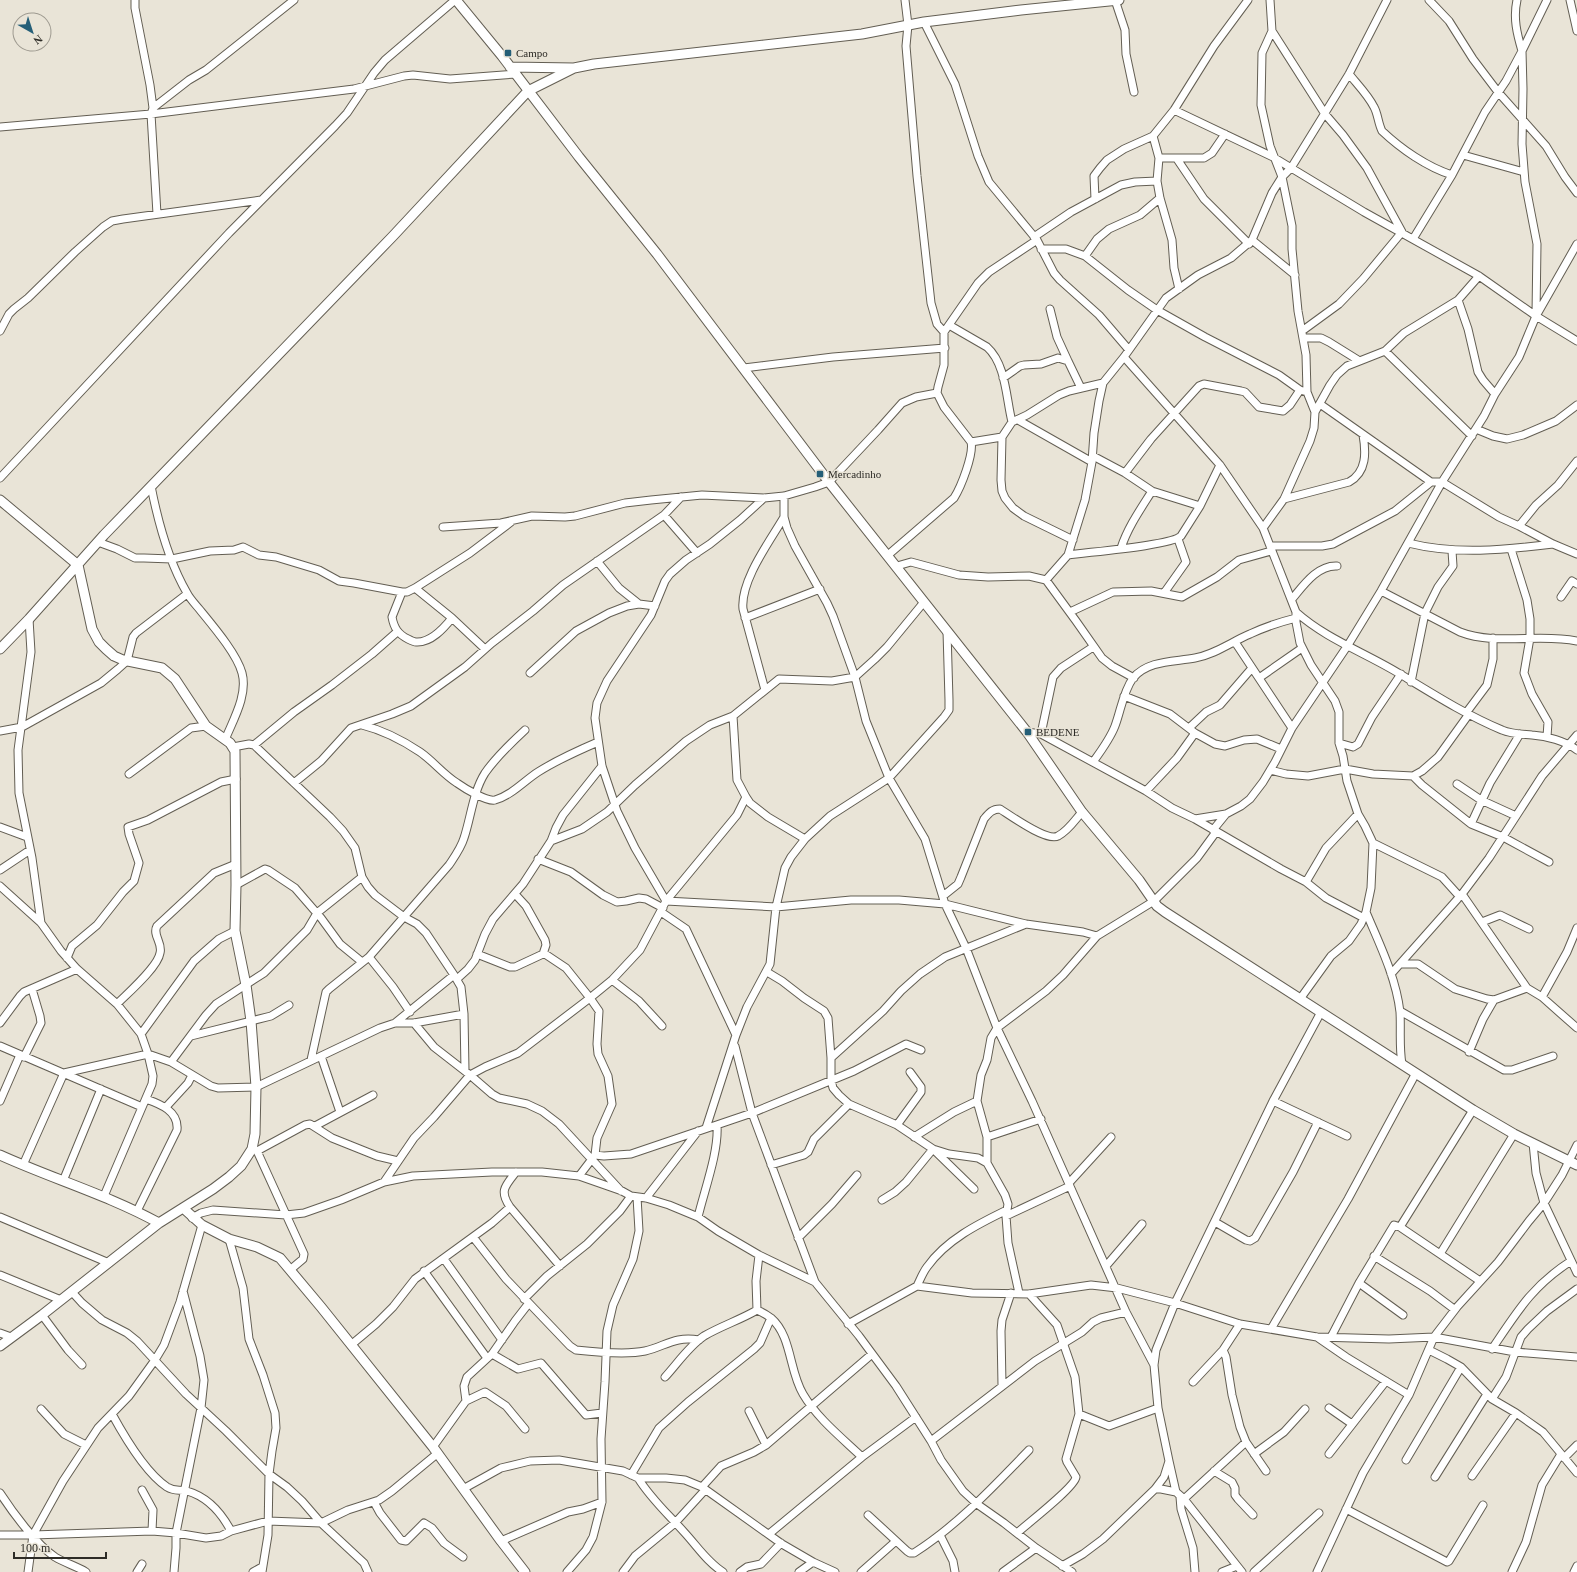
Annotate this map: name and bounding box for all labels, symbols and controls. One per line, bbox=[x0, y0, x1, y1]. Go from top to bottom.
north arrow bbox=[12, 12, 52, 52]
text: N bbox=[31, 33, 45, 47]
place label: Campo bbox=[516, 47, 548, 59]
marker: Campo bbox=[503, 48, 513, 58]
place label: Mercadinho bbox=[828, 468, 882, 480]
marker: Mercadinho bbox=[815, 469, 825, 479]
place label: BEDENE bbox=[1036, 726, 1080, 738]
marker: BEDENE bbox=[1023, 727, 1033, 737]
scale bar bbox=[14, 1534, 106, 1560]
text: 100 m bbox=[20, 1541, 51, 1555]

